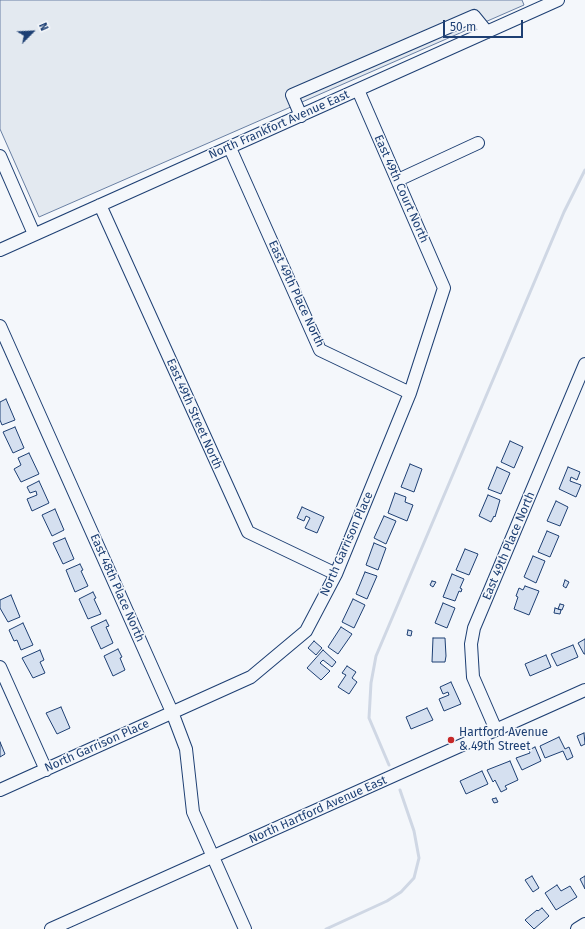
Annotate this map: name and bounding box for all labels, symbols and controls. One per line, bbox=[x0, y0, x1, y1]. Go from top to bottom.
north arrow bbox=[12, 12, 52, 52]
scale bar bbox=[445, 12, 525, 38]
text: 50 m bbox=[450, 20, 476, 34]
text: N bbox=[36, 21, 51, 33]
street label: North Frankfort Avenue East bbox=[206, 87, 352, 163]
street label: East 49th Court North bbox=[371, 133, 431, 245]
street label: East 49th Place North bbox=[265, 238, 327, 350]
street label: East 49th Street North bbox=[163, 356, 225, 472]
street label: North Garrison Place bbox=[317, 490, 377, 598]
street label: East 49th Place North bbox=[480, 490, 538, 602]
street label: East 48th Place North bbox=[87, 532, 147, 644]
street label: North Garrison Place bbox=[43, 716, 151, 776]
place label: Hartford Avenue & 49th Street bbox=[459, 726, 548, 754]
marker: Hartford Avenue & 49th Street bbox=[446, 735, 456, 745]
street label: North Hartford Avenue East bbox=[247, 773, 389, 847]

